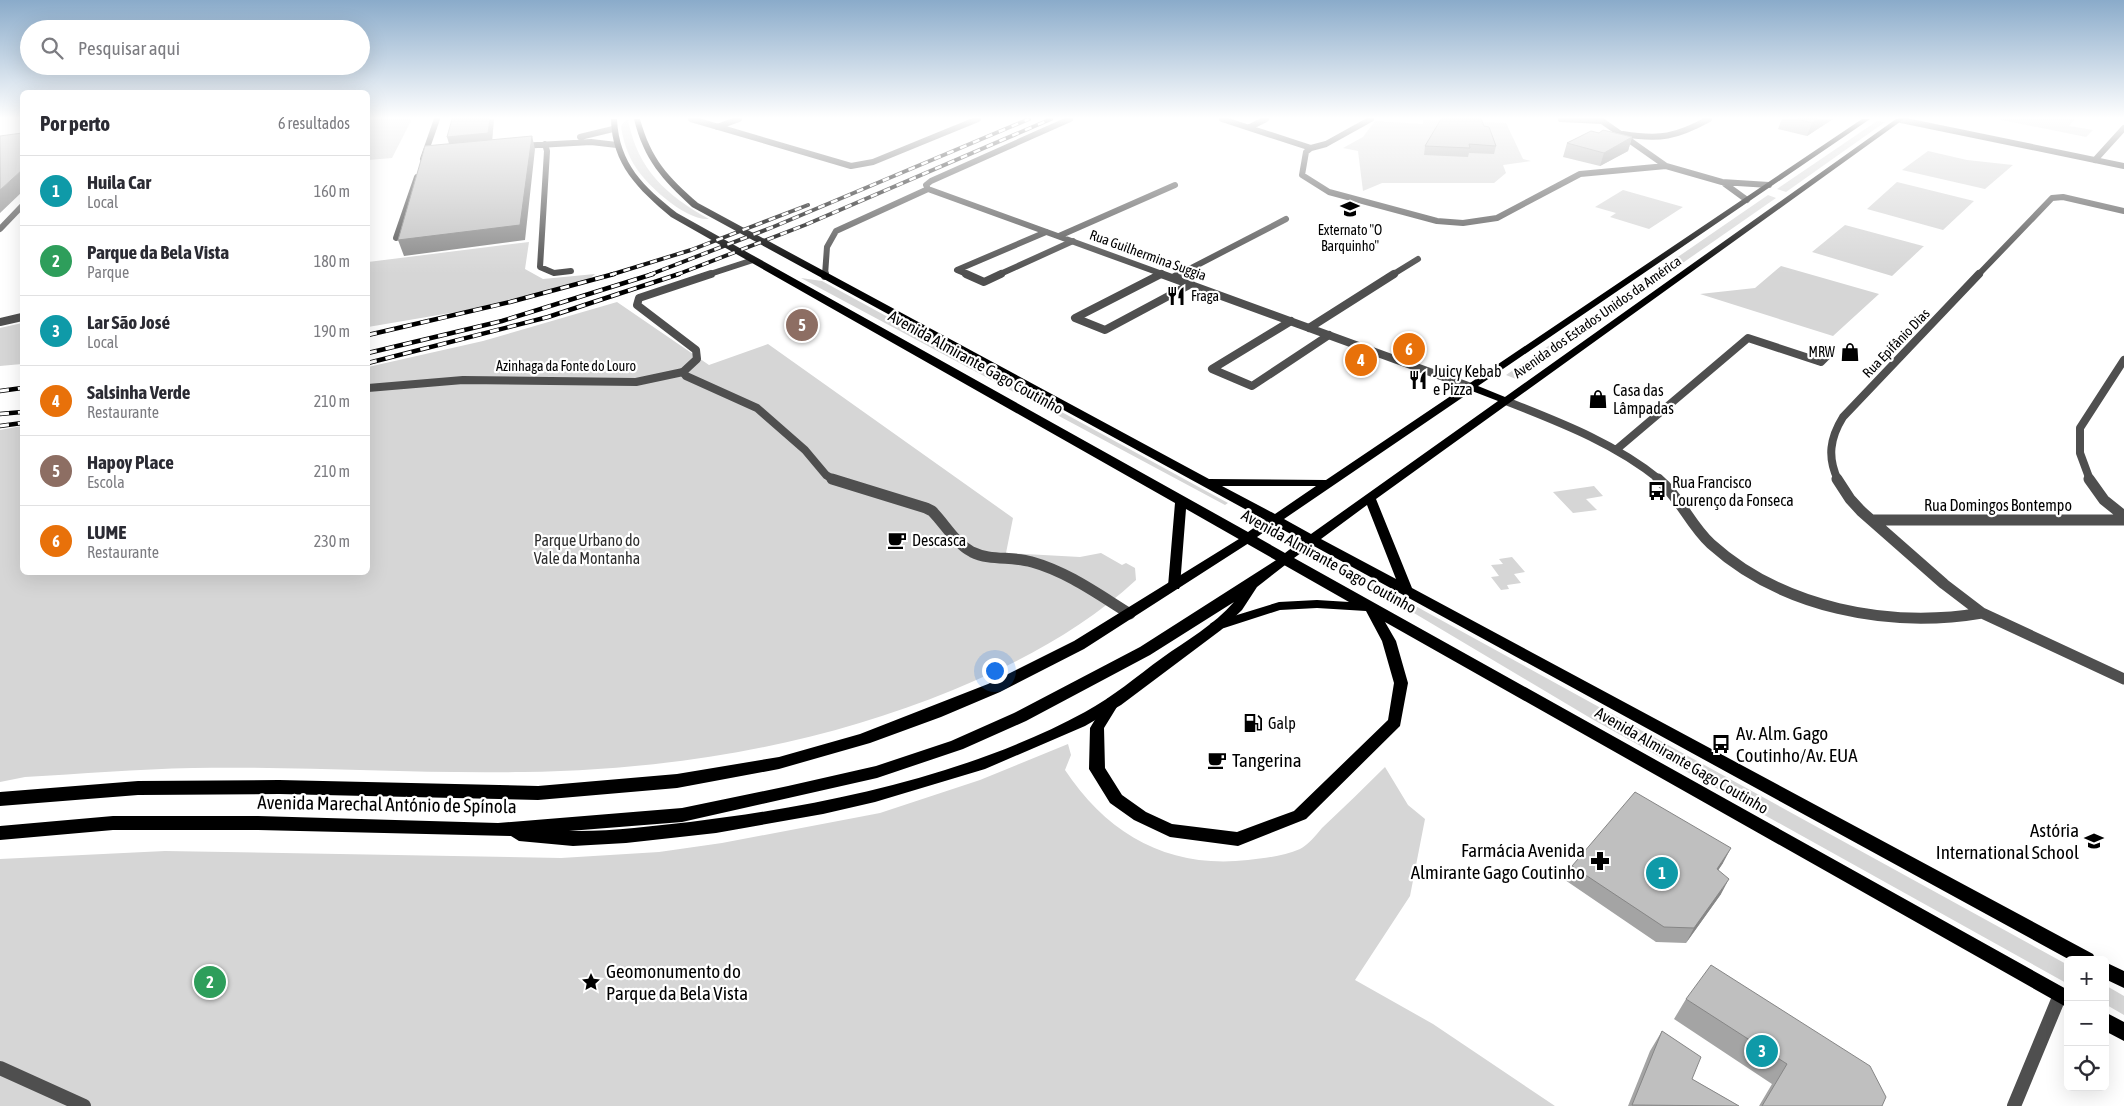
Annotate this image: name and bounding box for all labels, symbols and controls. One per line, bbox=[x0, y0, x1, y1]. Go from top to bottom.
search box bbox=[20, 20, 370, 75]
icon: search bbox=[38, 34, 66, 62]
text: Pesquisar aqui bbox=[78, 37, 180, 59]
text: Por perto bbox=[40, 111, 110, 135]
text: 6 resultados bbox=[278, 114, 350, 132]
text: Huila Car bbox=[87, 171, 151, 193]
text: 1 bbox=[52, 182, 60, 200]
text: 160 m bbox=[314, 182, 350, 200]
text: Local bbox=[87, 193, 118, 211]
school or university icon: Externato "O Barquinho" bbox=[1339, 198, 1361, 220]
place label: Externato "O Barquinho" bbox=[1318, 222, 1382, 254]
street label: Rua Guilhermina Suggia bbox=[1087, 226, 1209, 284]
text: Parque da Bela Vista bbox=[87, 241, 229, 263]
text: 2 bbox=[52, 252, 60, 270]
text: 180 m bbox=[314, 252, 350, 270]
street label: Avenida dos Estados Unidos da América bbox=[1510, 253, 1684, 381]
text: Parque bbox=[87, 263, 129, 281]
restaurant icon: Fraga bbox=[1165, 285, 1187, 307]
place label: Fraga bbox=[1191, 288, 1219, 304]
street label: Rua Epifânio Dias bbox=[1859, 305, 1933, 381]
pin: 5 bbox=[786, 306, 818, 344]
street label: Avenida Almirante Gago Coutinho bbox=[885, 306, 1066, 418]
text: Lar São José bbox=[87, 311, 170, 333]
text: 3 bbox=[52, 322, 60, 340]
text: 190 m bbox=[314, 322, 350, 340]
pin: 6 bbox=[1393, 330, 1425, 368]
text: Local bbox=[87, 333, 118, 351]
pin: 4 bbox=[1345, 341, 1377, 379]
shop icon: MRW bbox=[1839, 341, 1861, 363]
place label: MRW bbox=[1809, 344, 1836, 360]
street label: Azinhaga da Fonte do Louro bbox=[496, 358, 636, 374]
place label: Juicy Kebab e Pizza bbox=[1433, 362, 1502, 398]
restaurant icon: Juicy Kebab e Pizza bbox=[1407, 369, 1429, 391]
text: Salsinha Verde bbox=[87, 381, 190, 403]
place label: Casa das Lâmpadas bbox=[1613, 381, 1674, 418]
shop icon: Casa das Lâmpadas bbox=[1587, 388, 1609, 410]
text: 4 bbox=[52, 392, 60, 410]
text: 210 m bbox=[314, 392, 350, 410]
text: Restaurante bbox=[87, 403, 159, 421]
text: Hapoy Place bbox=[87, 451, 174, 473]
text: 5 bbox=[52, 462, 60, 480]
text: 210 m bbox=[314, 462, 350, 480]
text: Escola bbox=[87, 473, 125, 491]
place label: Rua Francisco Lourenço da Fonseca bbox=[1672, 473, 1794, 510]
bus stop icon: Rua Francisco Lourenço da Fonseca bbox=[1646, 480, 1668, 502]
street label: Rua Domingos Bontempo bbox=[1924, 496, 2072, 515]
street label: Avenida Almirante Gago Coutinho bbox=[1238, 505, 1419, 617]
text: LUME bbox=[87, 521, 126, 543]
cafe icon: Descasca bbox=[886, 529, 908, 551]
park label: Parque Urbano do Vale da Montanha bbox=[534, 531, 640, 567]
place label: Descasca bbox=[912, 531, 966, 549]
text: 6 bbox=[52, 532, 60, 550]
text: 230 m bbox=[314, 532, 350, 550]
text: Restaurante bbox=[87, 543, 159, 561]
your location bbox=[982, 658, 1008, 684]
street label: Avenida Almirante Gago Coutinho bbox=[1592, 703, 1772, 818]
fuel station icon: Galp bbox=[1242, 712, 1264, 734]
place label: Galp bbox=[1268, 714, 1296, 733]
place label: Av. Alm. Gago Coutinho/Av. EUA bbox=[1736, 722, 1858, 766]
bus stop icon: Av. Alm. Gago Coutinho/Av. EUA bbox=[1710, 733, 1732, 755]
cafe icon: Tangerina bbox=[1206, 749, 1228, 771]
place label: Tangerina bbox=[1232, 749, 1302, 771]
street label: Avenida Marechal António de Spínola bbox=[257, 791, 517, 817]
place label: Astória International School bbox=[1936, 819, 2079, 863]
school or university icon: Astória International School bbox=[2083, 830, 2105, 852]
place label: Farmácia Avenida Almirante Gago Coutinho bbox=[1411, 839, 1585, 883]
pharmacy icon: Farmácia Avenida Almirante Gago Coutinho bbox=[1589, 850, 1611, 872]
pin: 1 bbox=[1646, 854, 1678, 892]
map controls bbox=[2064, 956, 2109, 1091]
button: + bbox=[2064, 956, 2109, 1001]
place label: Geomonumento do Parque da Bela Vista bbox=[606, 960, 748, 1004]
pin: 2 bbox=[194, 963, 226, 1001]
place icon: Geomonumento do Parque da Bela Vista bbox=[580, 971, 602, 993]
button: − bbox=[2064, 1001, 2109, 1046]
pin: 3 bbox=[1746, 1032, 1778, 1070]
button: locate bbox=[2064, 1046, 2109, 1091]

